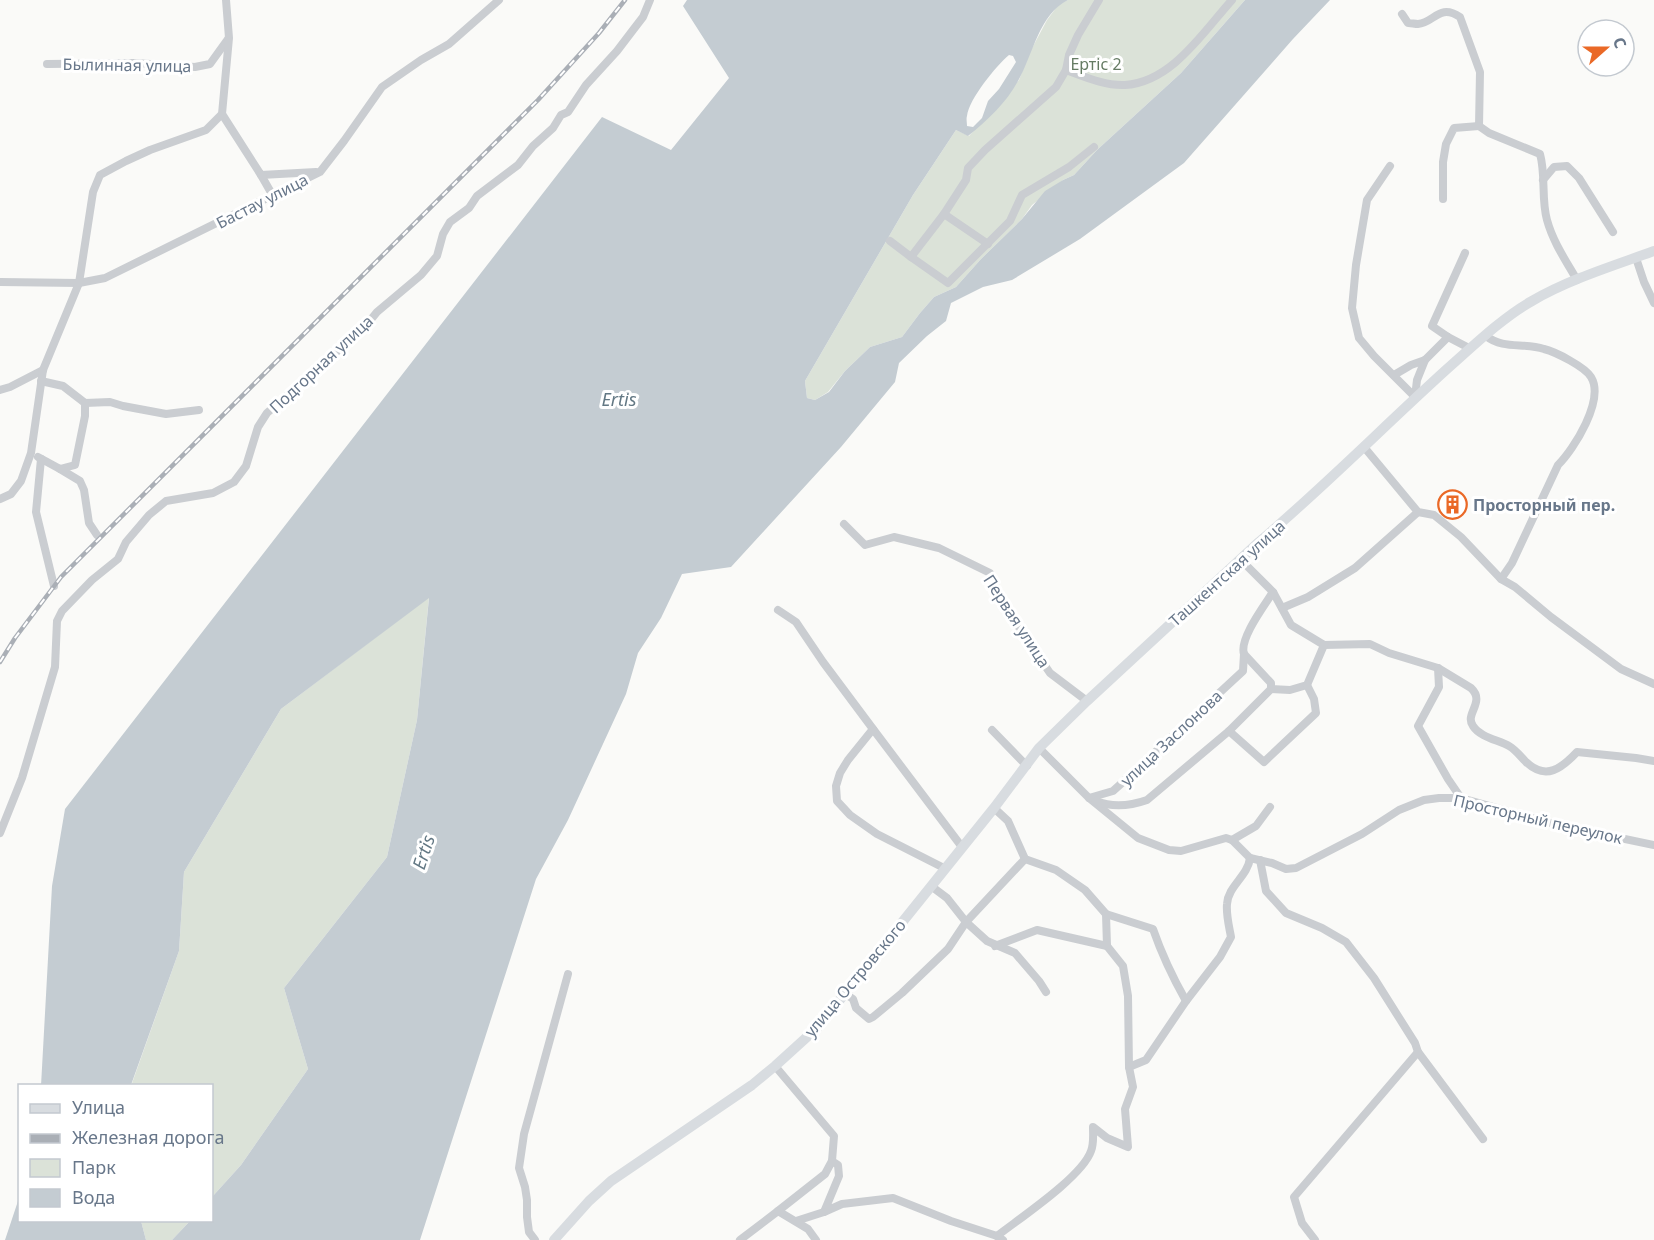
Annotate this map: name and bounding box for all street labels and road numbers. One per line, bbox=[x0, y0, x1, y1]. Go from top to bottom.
street label: Былинная улица bbox=[63, 53, 191, 77]
street label: Бастау улица bbox=[212, 168, 312, 234]
street label: Подгорная улица bbox=[264, 310, 378, 418]
street label: Ташкентская улица bbox=[1164, 515, 1290, 631]
street label: Первая улица bbox=[979, 570, 1055, 672]
street label: улица Заслонова bbox=[1115, 685, 1227, 791]
street label: Просторный переулок bbox=[1451, 789, 1625, 849]
street label: улица Островского bbox=[799, 915, 911, 1041]

